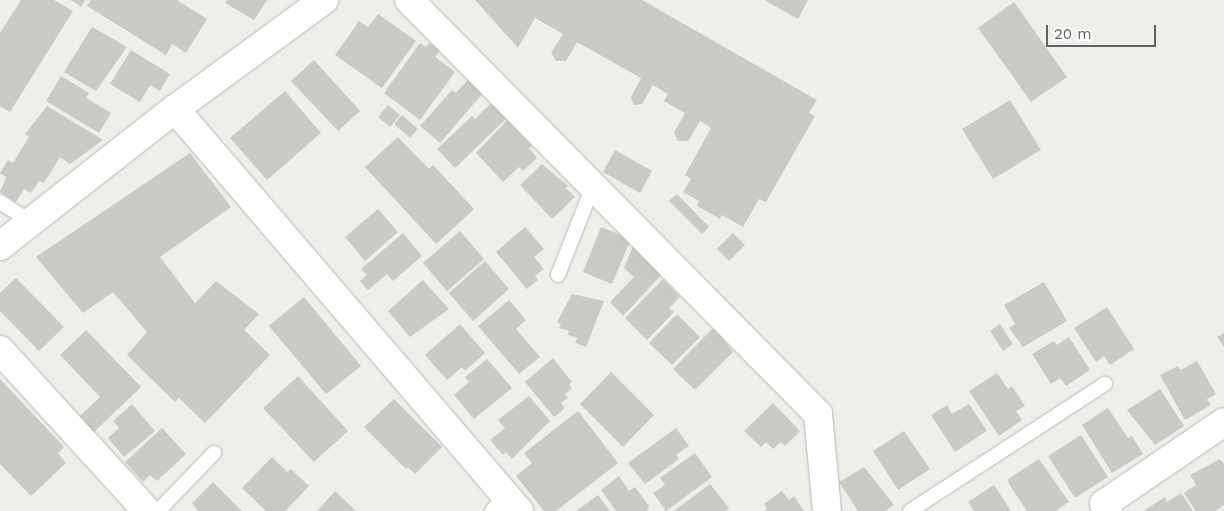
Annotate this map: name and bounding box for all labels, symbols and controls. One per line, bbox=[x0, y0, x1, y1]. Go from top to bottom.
scale bar bbox=[1049, 15, 1159, 47]
text: 20 m bbox=[1054, 25, 1092, 43]

